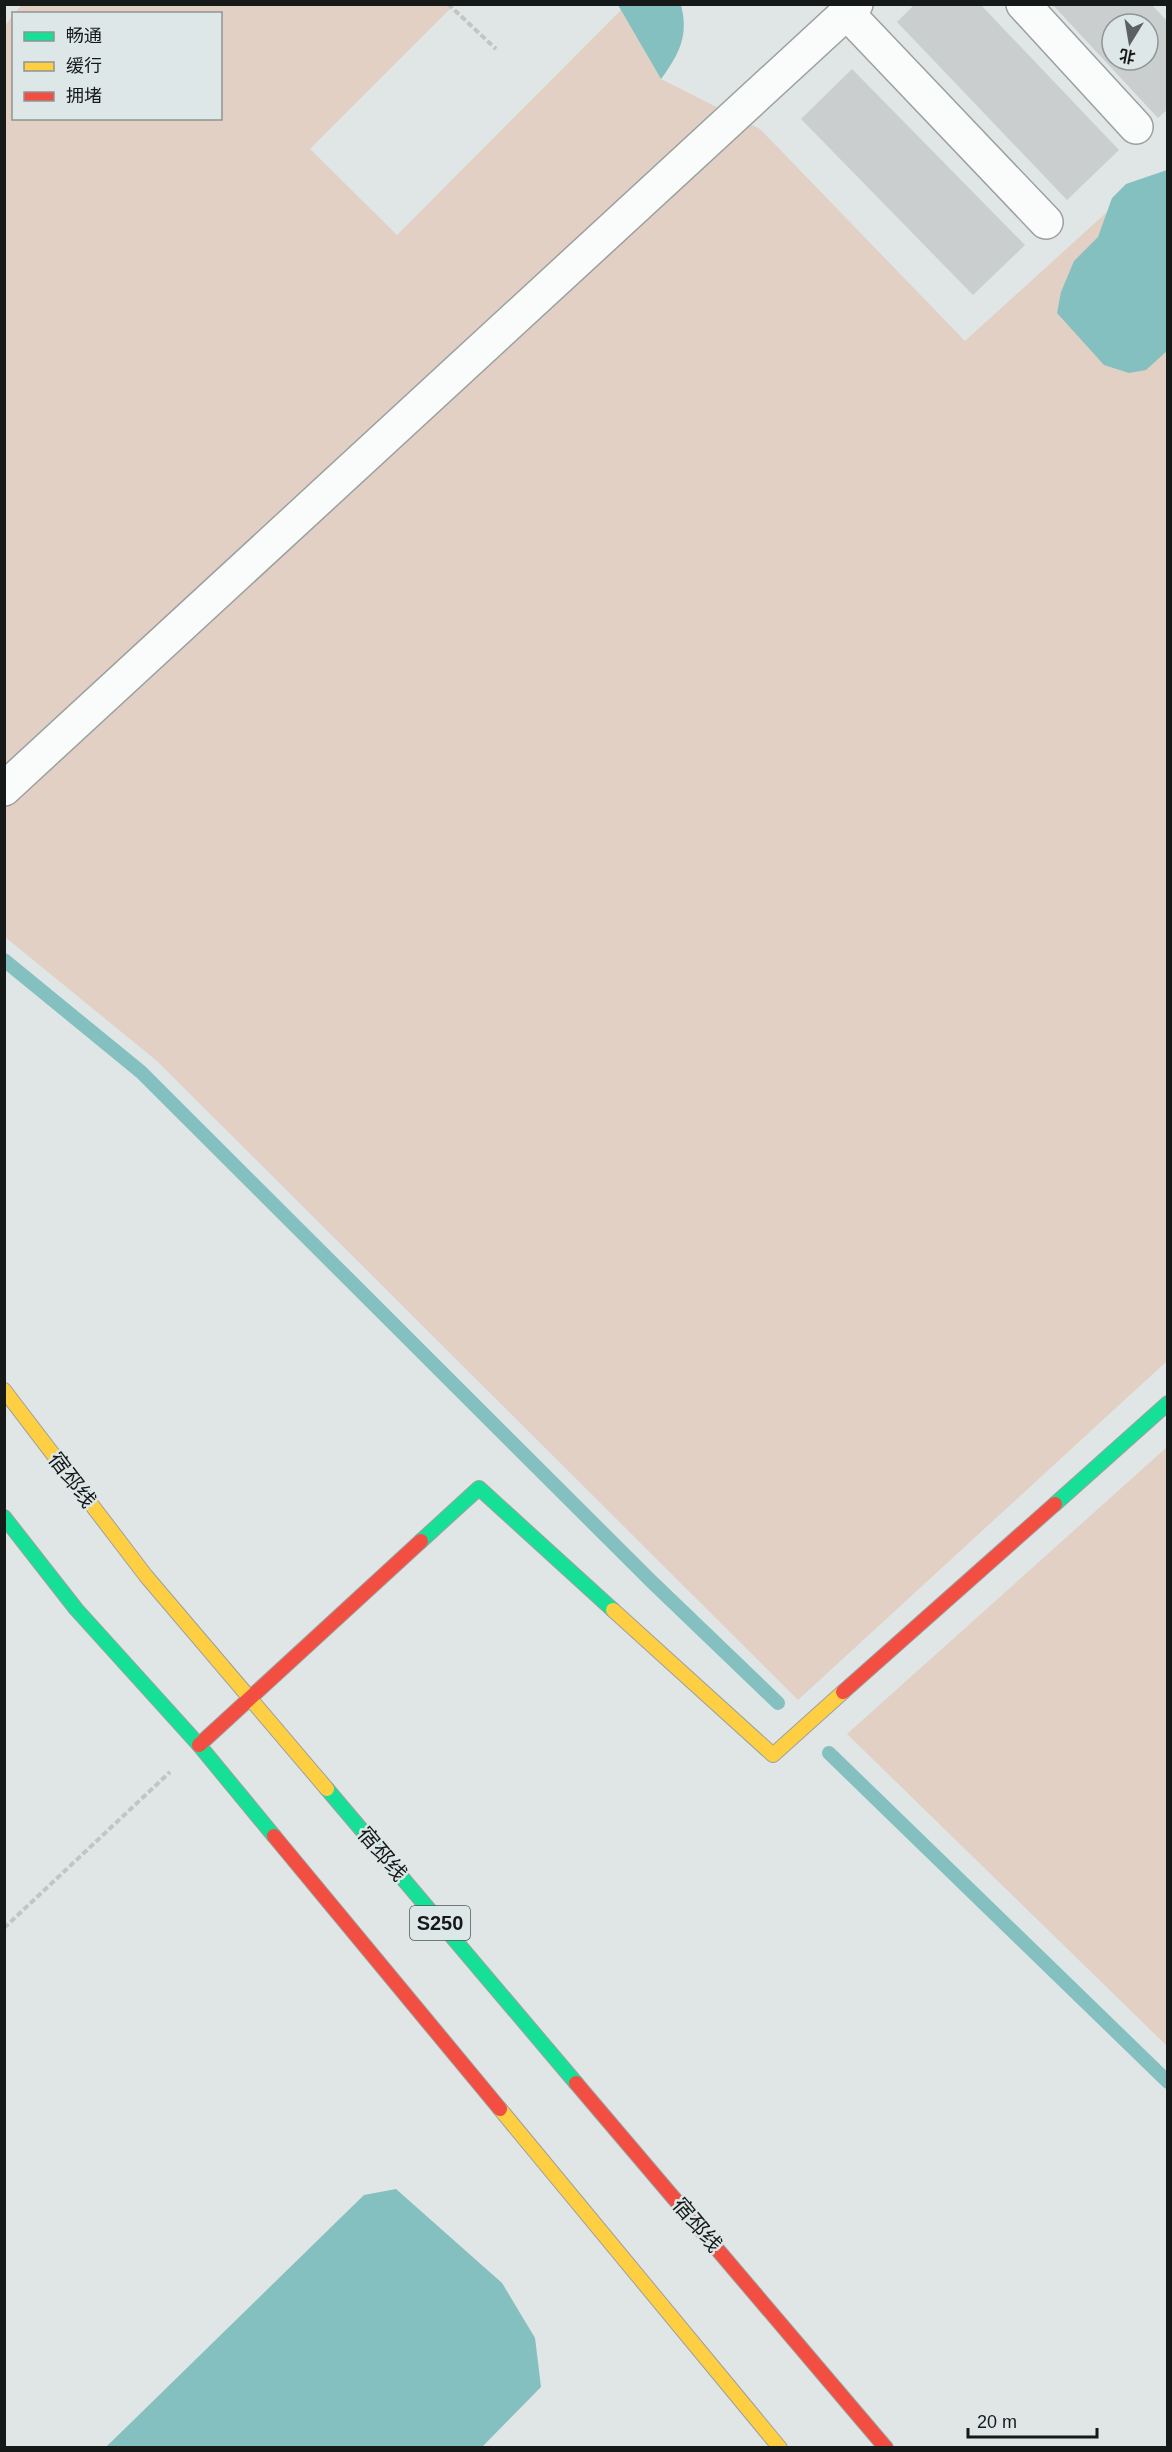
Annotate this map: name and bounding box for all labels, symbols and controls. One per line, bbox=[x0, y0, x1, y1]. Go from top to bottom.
legend bbox=[12, 12, 222, 120]
north arrow bbox=[1100, 12, 1160, 72]
text: 畅通 bbox=[66, 26, 102, 46]
text: 北 bbox=[1118, 46, 1137, 66]
text: 缓行 bbox=[66, 56, 102, 76]
text: 拥堵 bbox=[66, 86, 102, 106]
street label: 宿邳线 bbox=[44, 1448, 101, 1512]
street label: 宿邳线 bbox=[353, 1822, 411, 1885]
road number: S250 bbox=[410, 1906, 470, 1940]
street label: 宿邳线 bbox=[668, 2193, 726, 2256]
scale bar bbox=[968, 2401, 1097, 2439]
text: 20 m bbox=[977, 2412, 1017, 2432]

